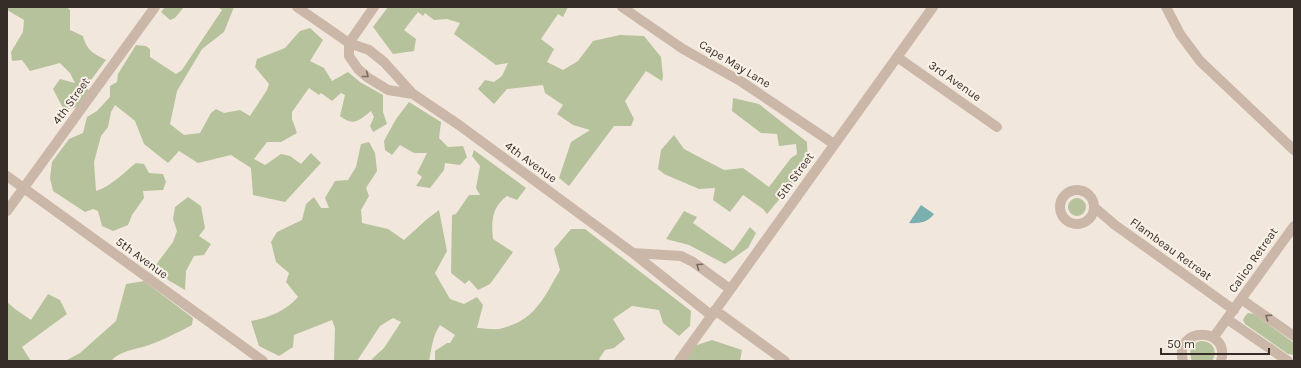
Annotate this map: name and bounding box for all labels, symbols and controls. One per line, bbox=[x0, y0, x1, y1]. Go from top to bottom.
street label: Cape May Lane bbox=[697, 37, 773, 91]
street label: 3rd Avenue bbox=[926, 58, 984, 104]
one-way arrow bbox=[361, 70, 368, 77]
street label: 4th Street bbox=[49, 75, 93, 127]
street label: 4th Avenue bbox=[502, 138, 560, 186]
street label: 5th Street bbox=[773, 150, 817, 202]
street label: Flambeau Retreat bbox=[1128, 215, 1215, 283]
street label: Calico Retreat bbox=[1225, 224, 1281, 295]
street label: 5th Avenue bbox=[113, 234, 171, 282]
one-way arrow bbox=[696, 264, 703, 271]
one-way arrow bbox=[1265, 315, 1272, 322]
scale bar bbox=[1161, 330, 1269, 356]
text: 50 m bbox=[1167, 337, 1195, 351]

